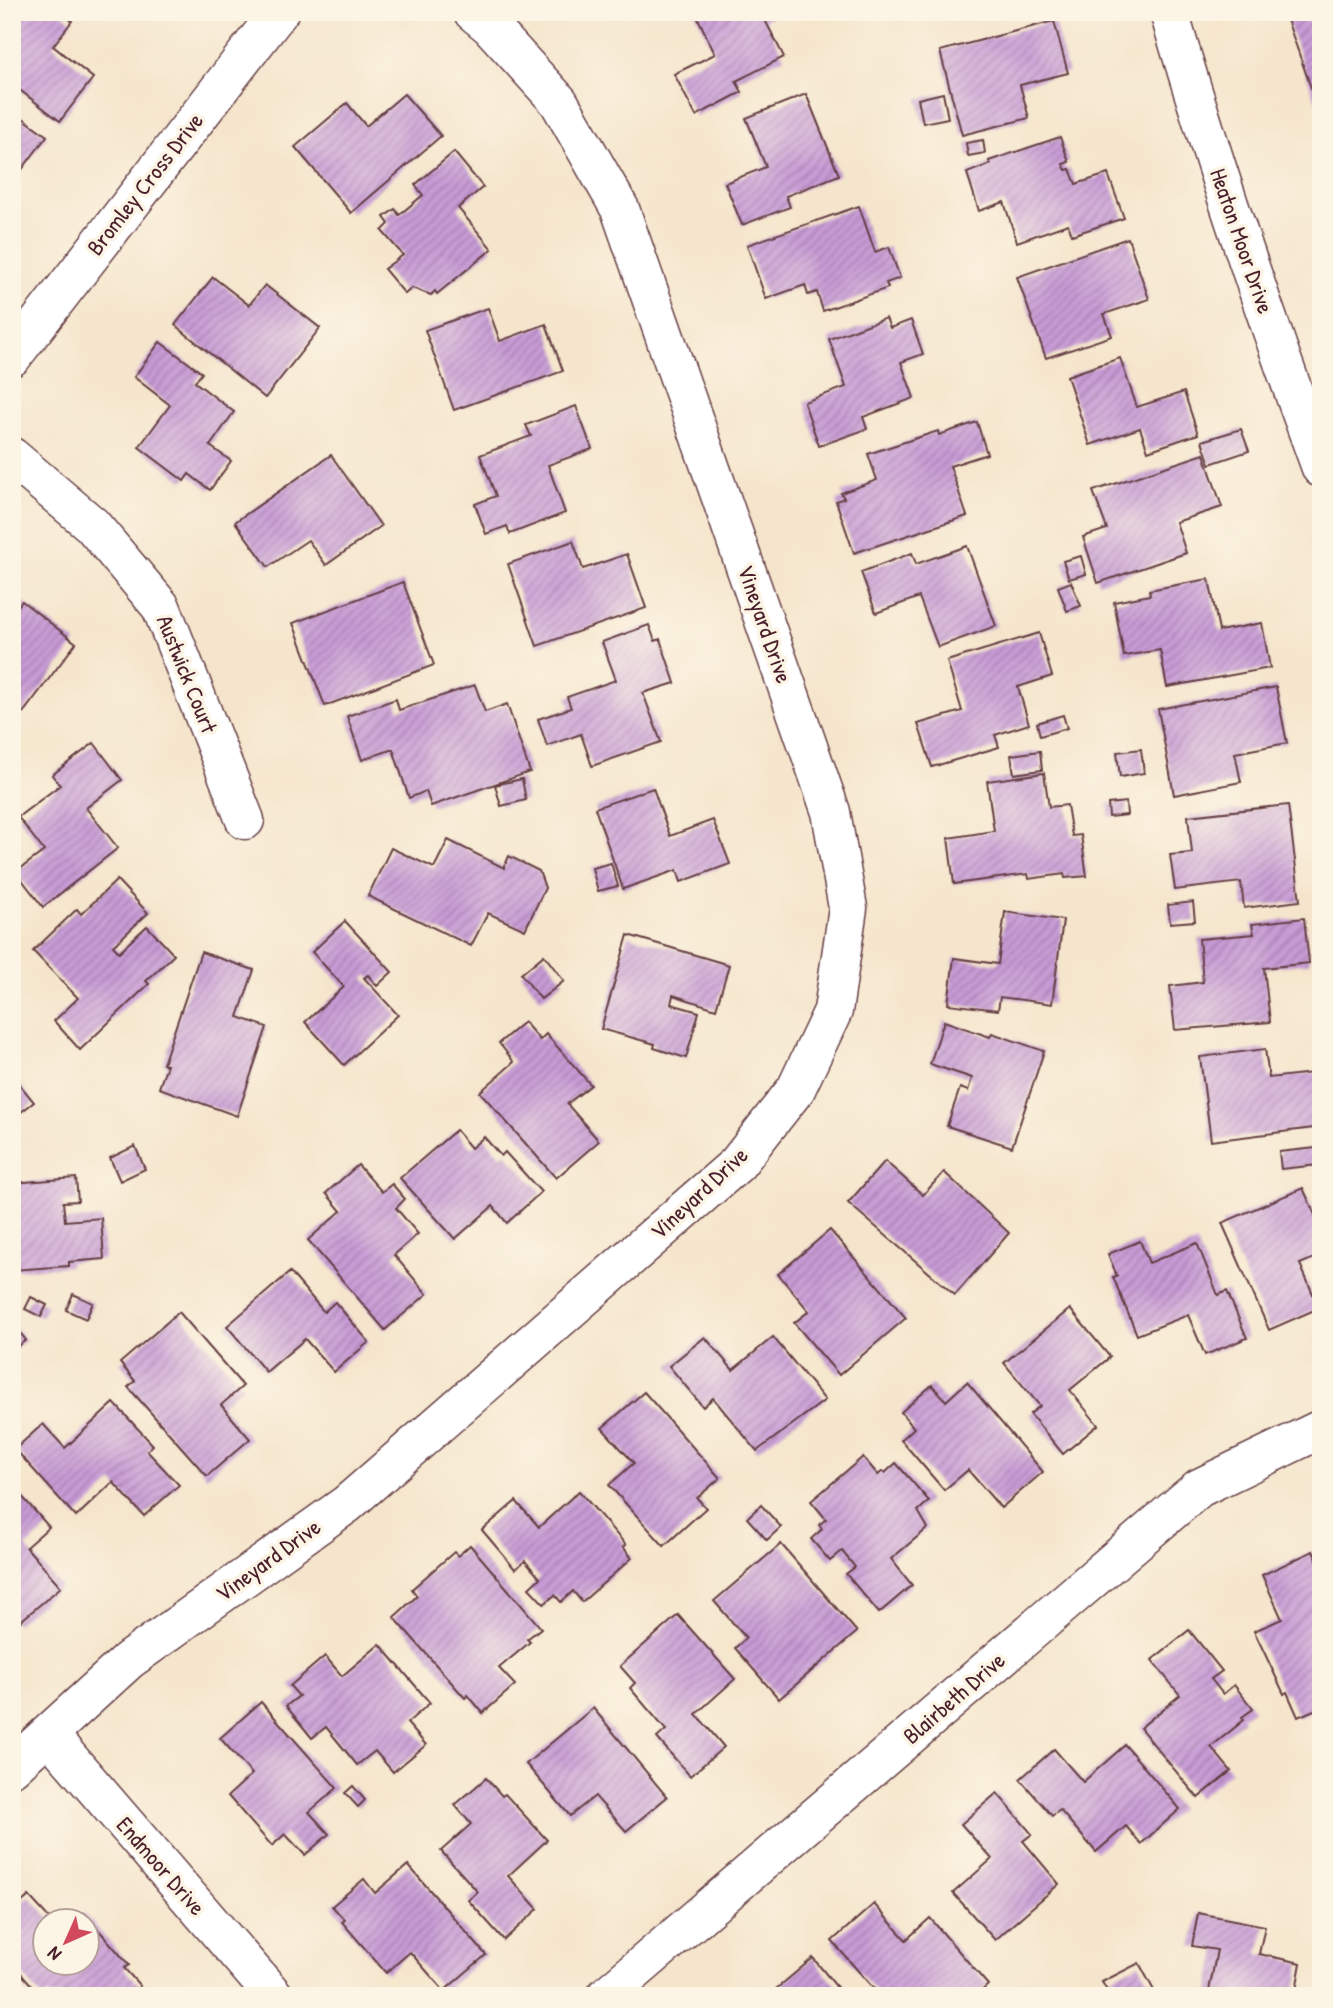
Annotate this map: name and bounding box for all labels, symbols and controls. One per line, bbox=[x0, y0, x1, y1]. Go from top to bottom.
street label: Bromley Cross Drive bbox=[79, 106, 210, 261]
street label: Heaton Moor Drive bbox=[1203, 164, 1282, 317]
street label: Vineyard Drive bbox=[731, 561, 800, 687]
street label: Austwick Court bbox=[150, 610, 226, 738]
street label: Vineyard Drive bbox=[643, 1139, 754, 1246]
street label: Vineyard Drive bbox=[209, 1511, 326, 1608]
street label: Blairbeth Drive bbox=[896, 1645, 1011, 1751]
street label: Endmoor Drive bbox=[110, 1810, 213, 1922]
north arrow bbox=[32, 1906, 102, 1976]
text: N bbox=[41, 1941, 67, 1967]

